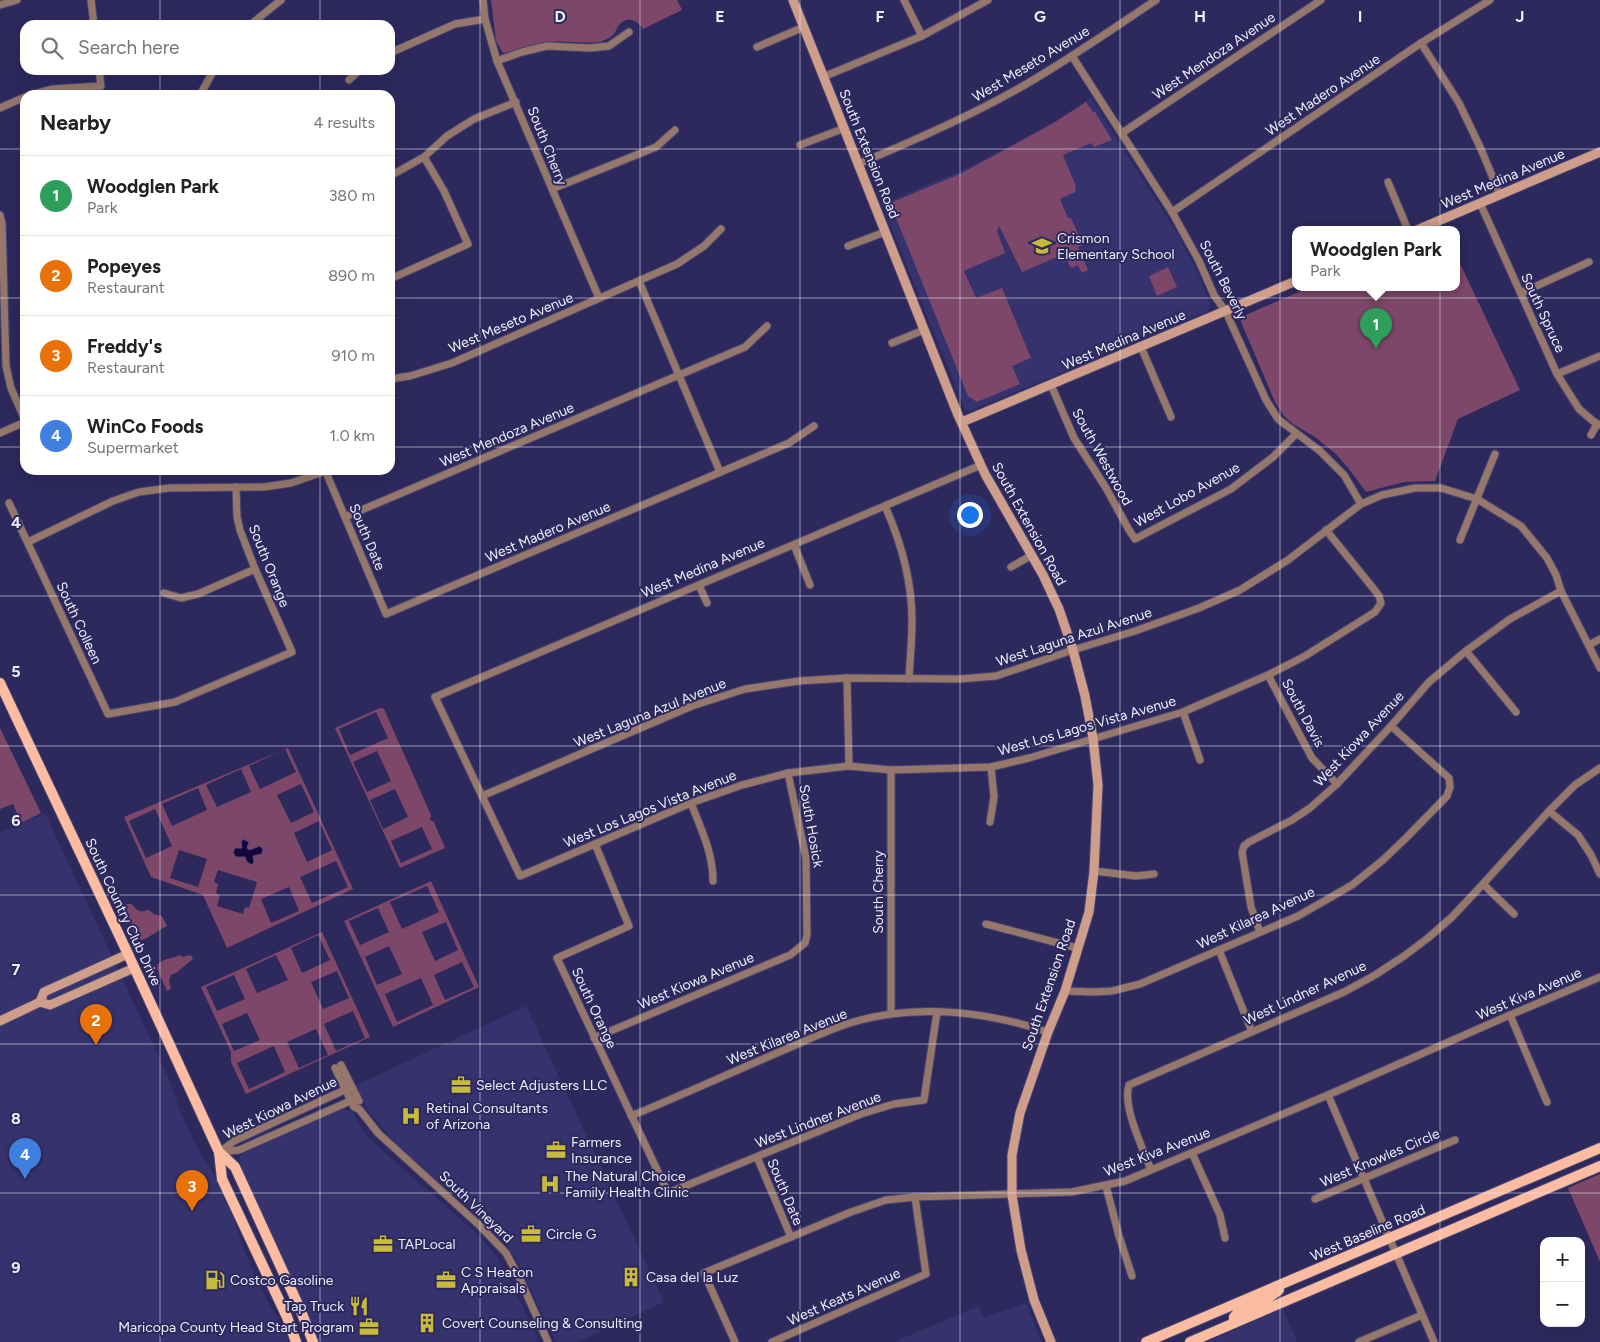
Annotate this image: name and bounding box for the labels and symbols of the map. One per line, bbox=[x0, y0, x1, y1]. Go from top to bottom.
text: D bbox=[554, 7, 566, 26]
text: E bbox=[715, 7, 725, 26]
text: F bbox=[876, 7, 885, 26]
text: G bbox=[1034, 7, 1046, 26]
text: H bbox=[1194, 7, 1206, 26]
text: I bbox=[1358, 7, 1362, 26]
text: J bbox=[1516, 7, 1524, 26]
street label: West Mendoza Avenue bbox=[1149, 8, 1279, 103]
street label: West Meseto Avenue bbox=[969, 22, 1093, 106]
street label: West Madero Avenue bbox=[1263, 50, 1384, 140]
street label: South Extension Road bbox=[835, 87, 903, 221]
street label: South Cherry bbox=[523, 104, 571, 188]
street label: West Medina Avenue bbox=[1439, 145, 1568, 213]
place label: Crismon Elementary School bbox=[1057, 230, 1175, 263]
school or university icon: Crismon Elementary School bbox=[1031, 235, 1053, 257]
street label: South Beverly bbox=[1196, 237, 1251, 323]
street label: South Spruce bbox=[1517, 271, 1569, 356]
street label: West Meseto Avenue bbox=[446, 289, 576, 357]
street label: West Medina Avenue bbox=[1060, 306, 1189, 374]
pin: 1 bbox=[1360, 308, 1392, 349]
street label: West Mendoza Avenue bbox=[437, 399, 577, 471]
street label: South Westwood bbox=[1068, 405, 1136, 509]
street label: South Extension Road bbox=[988, 459, 1070, 589]
street label: West Lobo Avenue bbox=[1131, 459, 1243, 531]
street label: West Madero Avenue bbox=[483, 498, 613, 566]
street label: South Date bbox=[345, 501, 389, 573]
your location bbox=[957, 502, 983, 528]
text: 4 bbox=[11, 513, 21, 532]
street label: South Orange bbox=[245, 522, 293, 610]
street label: West Medina Avenue bbox=[639, 534, 768, 602]
street label: South Colleen bbox=[53, 579, 105, 667]
street label: West Laguna Azul Avenue bbox=[994, 604, 1154, 670]
text: 5 bbox=[11, 662, 21, 681]
street label: West Laguna Azul Avenue bbox=[571, 675, 729, 751]
street label: South Davis bbox=[1278, 676, 1328, 750]
street label: West Kiowa Avenue bbox=[1310, 688, 1408, 790]
street label: West Los Lagos Vista Avenue bbox=[996, 692, 1178, 760]
street label: West Los Lagos Vista Avenue bbox=[561, 766, 739, 851]
street label: South Hosick bbox=[795, 783, 827, 869]
text: 6 bbox=[11, 811, 21, 830]
street label: South Country Club Drive bbox=[81, 836, 165, 989]
street label: South Cherry bbox=[870, 850, 887, 934]
street label: West Kilarea Avenue bbox=[1194, 883, 1318, 953]
street label: South Extension Road bbox=[1018, 917, 1080, 1053]
street label: West Kiowa Avenue bbox=[635, 949, 757, 1013]
street label: West Lindner Avenue bbox=[1241, 957, 1369, 1029]
text: 7 bbox=[12, 960, 21, 979]
street label: West Kiva Avenue bbox=[1474, 964, 1584, 1024]
street label: South Orange bbox=[568, 965, 620, 1052]
pin: 2 bbox=[80, 1004, 112, 1045]
street label: West Kilarea Avenue bbox=[724, 1005, 850, 1069]
street label: West Kiowa Avenue bbox=[220, 1073, 340, 1143]
office icon: Select Adjusters LLC bbox=[450, 1074, 472, 1096]
place label: Select Adjusters LLC bbox=[476, 1077, 607, 1094]
street label: West Lindner Avenue bbox=[753, 1088, 884, 1152]
place label: Retinal Consultants of Arizona bbox=[426, 1100, 548, 1133]
hospital icon: Retinal Consultants of Arizona bbox=[400, 1105, 422, 1127]
text: 8 bbox=[11, 1109, 21, 1128]
street label: West Kiva Avenue bbox=[1101, 1124, 1213, 1180]
street label: West Knowles Circle bbox=[1318, 1125, 1443, 1191]
place label: Farmers Insurance bbox=[571, 1134, 632, 1167]
pin: 4 bbox=[9, 1138, 41, 1179]
office icon: Farmers Insurance bbox=[545, 1139, 567, 1161]
street label: South Date bbox=[763, 1156, 807, 1228]
street label: South Vineyard bbox=[435, 1167, 517, 1247]
place label: The Natural Choice Family Health Clinic bbox=[565, 1168, 689, 1201]
pin: 3 bbox=[176, 1170, 208, 1211]
hospital icon: The Natural Choice Family Health Clinic bbox=[539, 1173, 561, 1195]
street label: West Baseline Road bbox=[1308, 1201, 1428, 1265]
office icon: Circle G bbox=[520, 1223, 542, 1245]
place label: Circle G bbox=[546, 1226, 597, 1243]
office icon: TAPLocal bbox=[372, 1233, 394, 1255]
place label: TAPLocal bbox=[398, 1236, 456, 1253]
text: 9 bbox=[11, 1258, 21, 1277]
place label: C S Heaton Appraisals bbox=[461, 1264, 533, 1297]
street label: West Keats Avenue bbox=[785, 1264, 903, 1329]
building icon: Casa del la Luz bbox=[620, 1266, 642, 1288]
fuel station icon: Costco Gasoline bbox=[204, 1269, 226, 1291]
office icon: C S Heaton Appraisals bbox=[435, 1269, 457, 1291]
place label: Casa del la Luz bbox=[646, 1269, 739, 1286]
place label: Costco Gasoline bbox=[230, 1272, 334, 1289]
restaurant icon: Tap Truck bbox=[348, 1295, 370, 1317]
place label: Tap Truck bbox=[284, 1298, 344, 1315]
building icon: Covert Counseling & Consulting bbox=[416, 1312, 438, 1334]
place label: Covert Counseling & Consulting bbox=[442, 1315, 643, 1332]
office icon: Maricopa County Head Start Program bbox=[358, 1316, 380, 1338]
place label: Maricopa County Head Start Program bbox=[118, 1319, 354, 1336]

